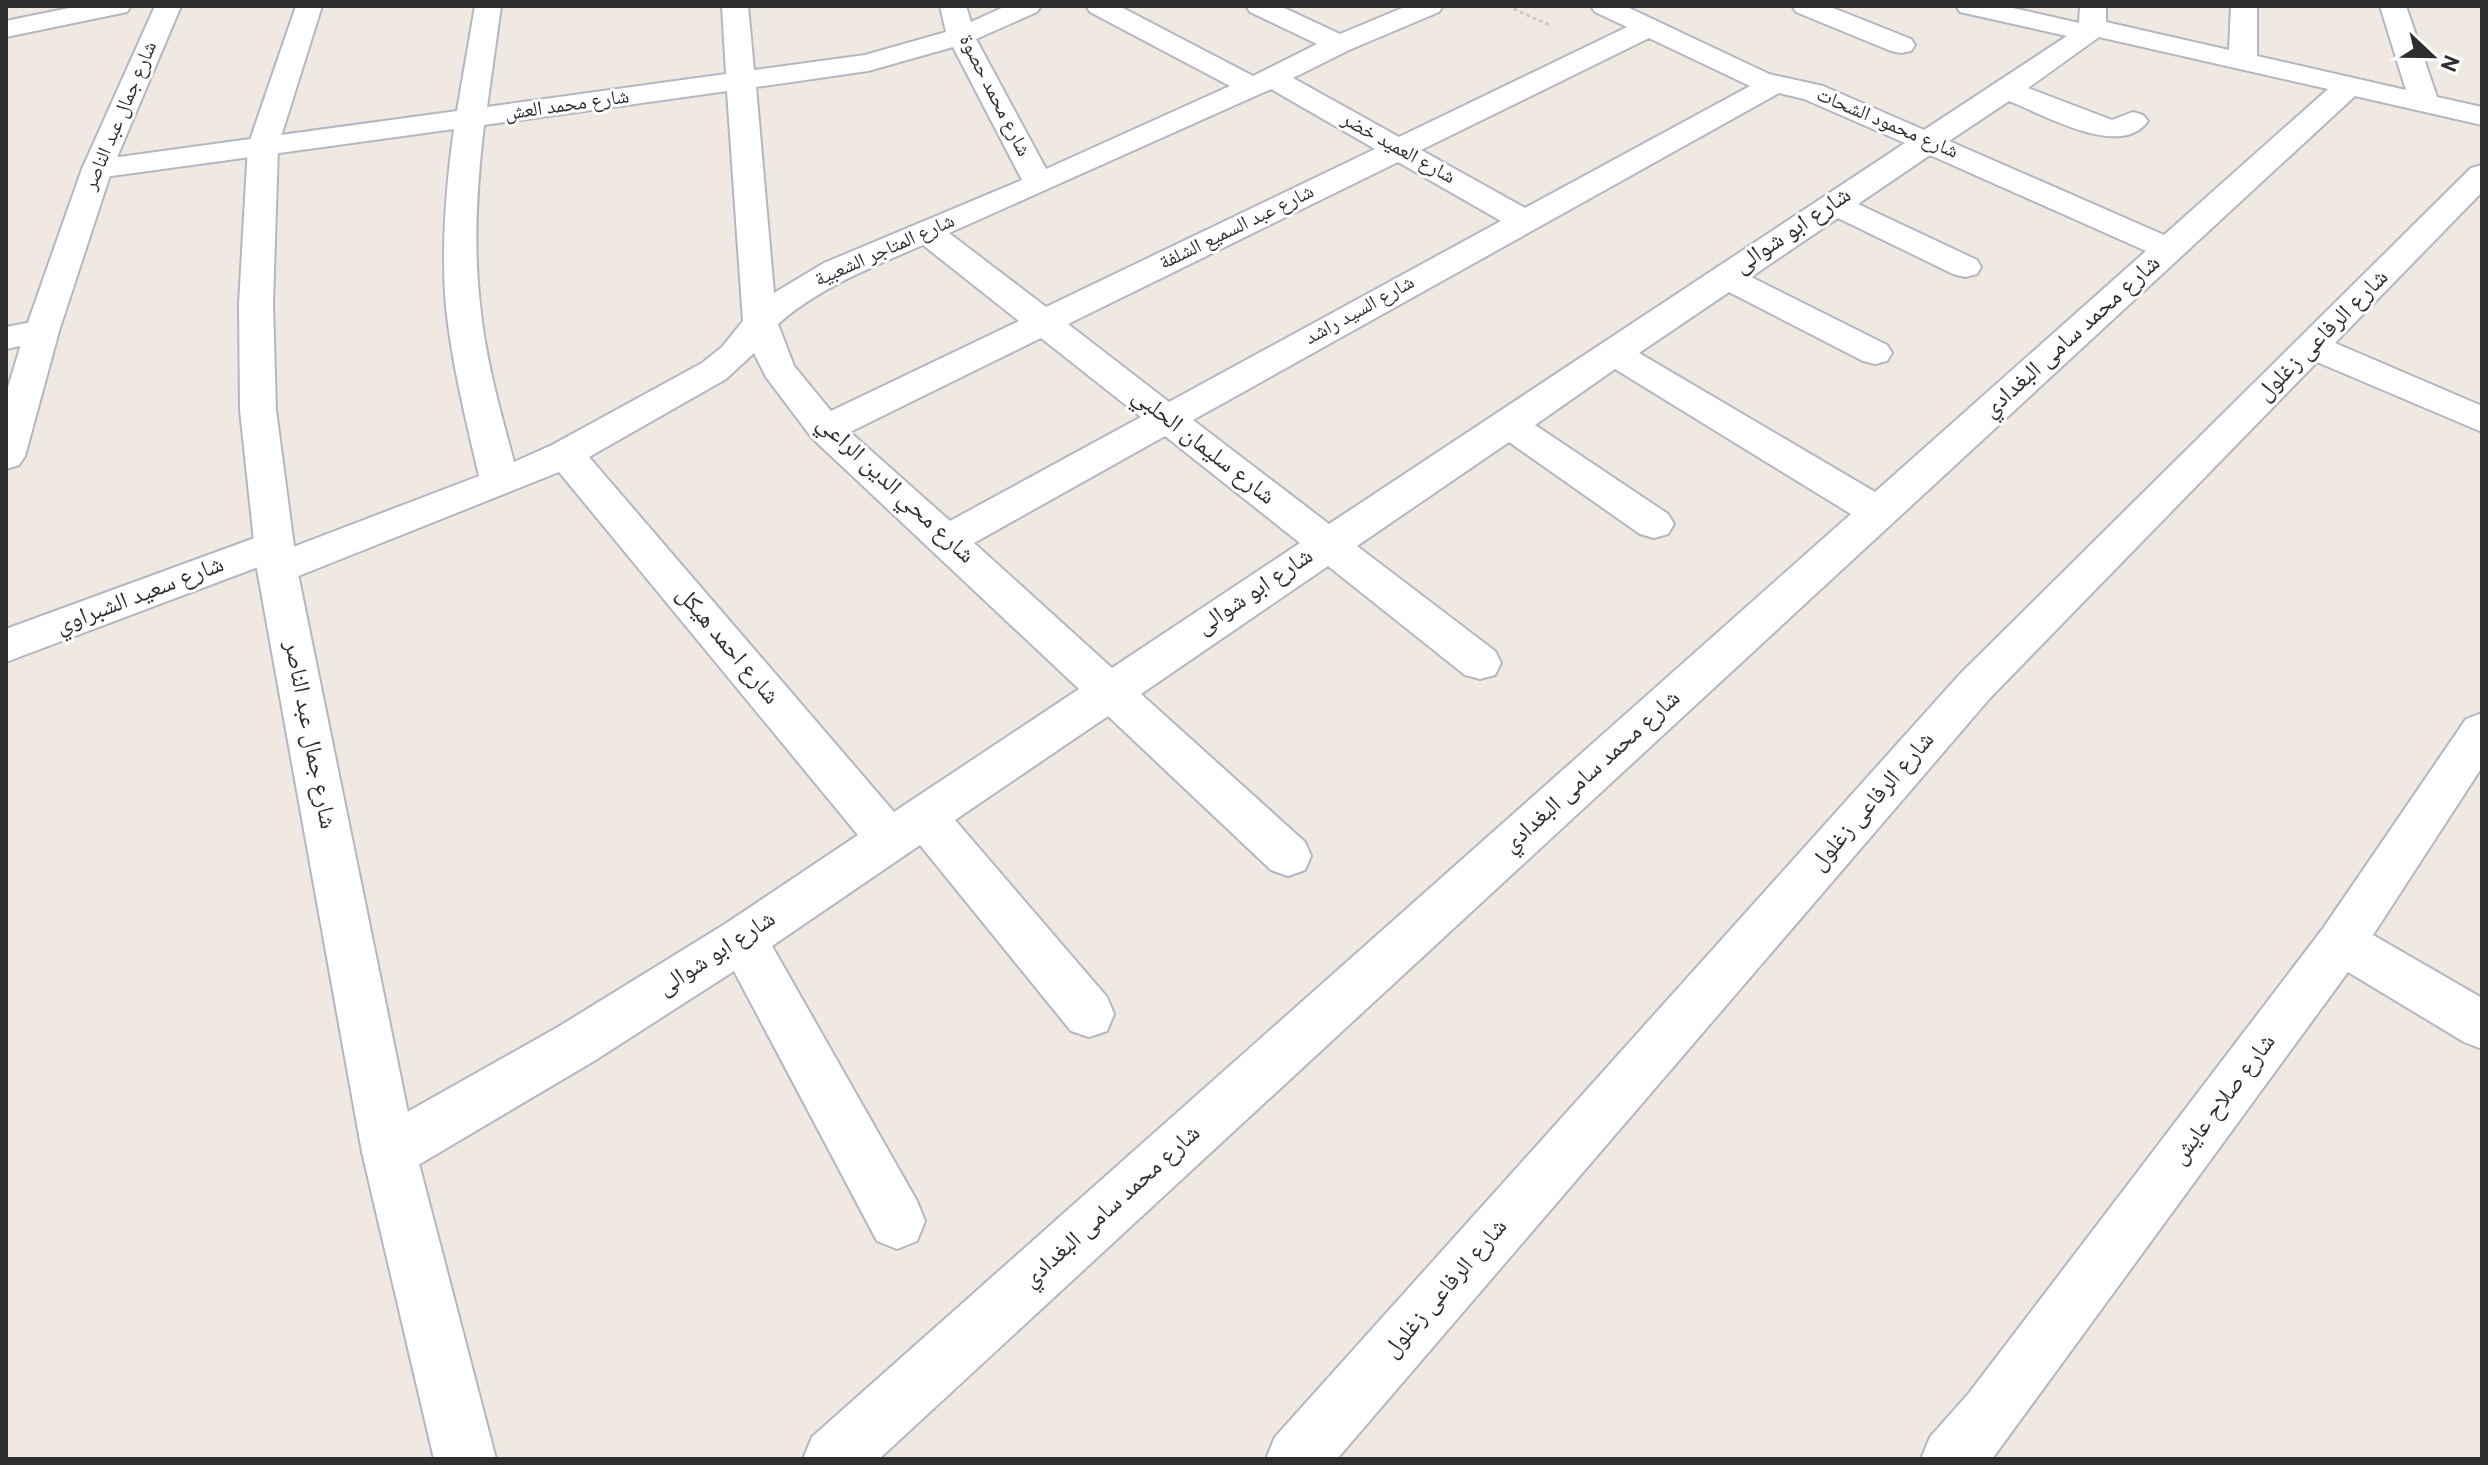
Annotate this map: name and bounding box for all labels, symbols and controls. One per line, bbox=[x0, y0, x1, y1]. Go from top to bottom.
north arrow bbox=[2392, 16, 2472, 96]
street label: شارع محمد حصوة bbox=[952, 31, 1036, 161]
street label: شارع جمال عبد الناصر bbox=[78, 38, 164, 195]
text: N bbox=[2433, 50, 2464, 75]
street label: شارع محمود الشحات bbox=[1812, 82, 1962, 166]
street label: شارع محمد العش bbox=[503, 84, 631, 128]
street label: شارع العميد خضر bbox=[1336, 107, 1459, 191]
street label: شارع عبد السميع الشلفة bbox=[1155, 179, 1319, 277]
street label: شارع ابو شوالى bbox=[1729, 181, 1857, 281]
street label: شارع المتاجر الشعبية bbox=[811, 209, 959, 293]
street label: شارع محمد سامى البغدادي bbox=[1977, 249, 2169, 427]
street label: شارع الرفاعى زغلول bbox=[2251, 264, 2395, 408]
street label: شارع السيد راشد bbox=[1301, 270, 1419, 352]
street label: شارع سليمان الحلبي bbox=[1124, 382, 1281, 514]
street label: شارع محي الدين الراعي bbox=[808, 409, 980, 572]
street label: شارع ابو شوالى bbox=[1191, 542, 1319, 642]
street label: شارع سعيد الشبراوي bbox=[52, 550, 229, 644]
street label: شارع احمد هيكل bbox=[669, 581, 785, 711]
street label: شارع جمال عبد الناصر bbox=[276, 637, 342, 832]
street label: شارع محمد سامى البغدادي bbox=[1497, 684, 1689, 862]
street label: شارع الرفاعى زغلول bbox=[1804, 726, 1942, 878]
street label: شارع ابو شوالى bbox=[652, 905, 782, 1003]
street label: شارع صلاح عايش bbox=[2165, 1028, 2283, 1172]
street label: شارع محمد سامى البغدادي bbox=[1017, 1119, 1209, 1297]
street label: شارع الرفاعى زغلول bbox=[1377, 1213, 1515, 1365]

